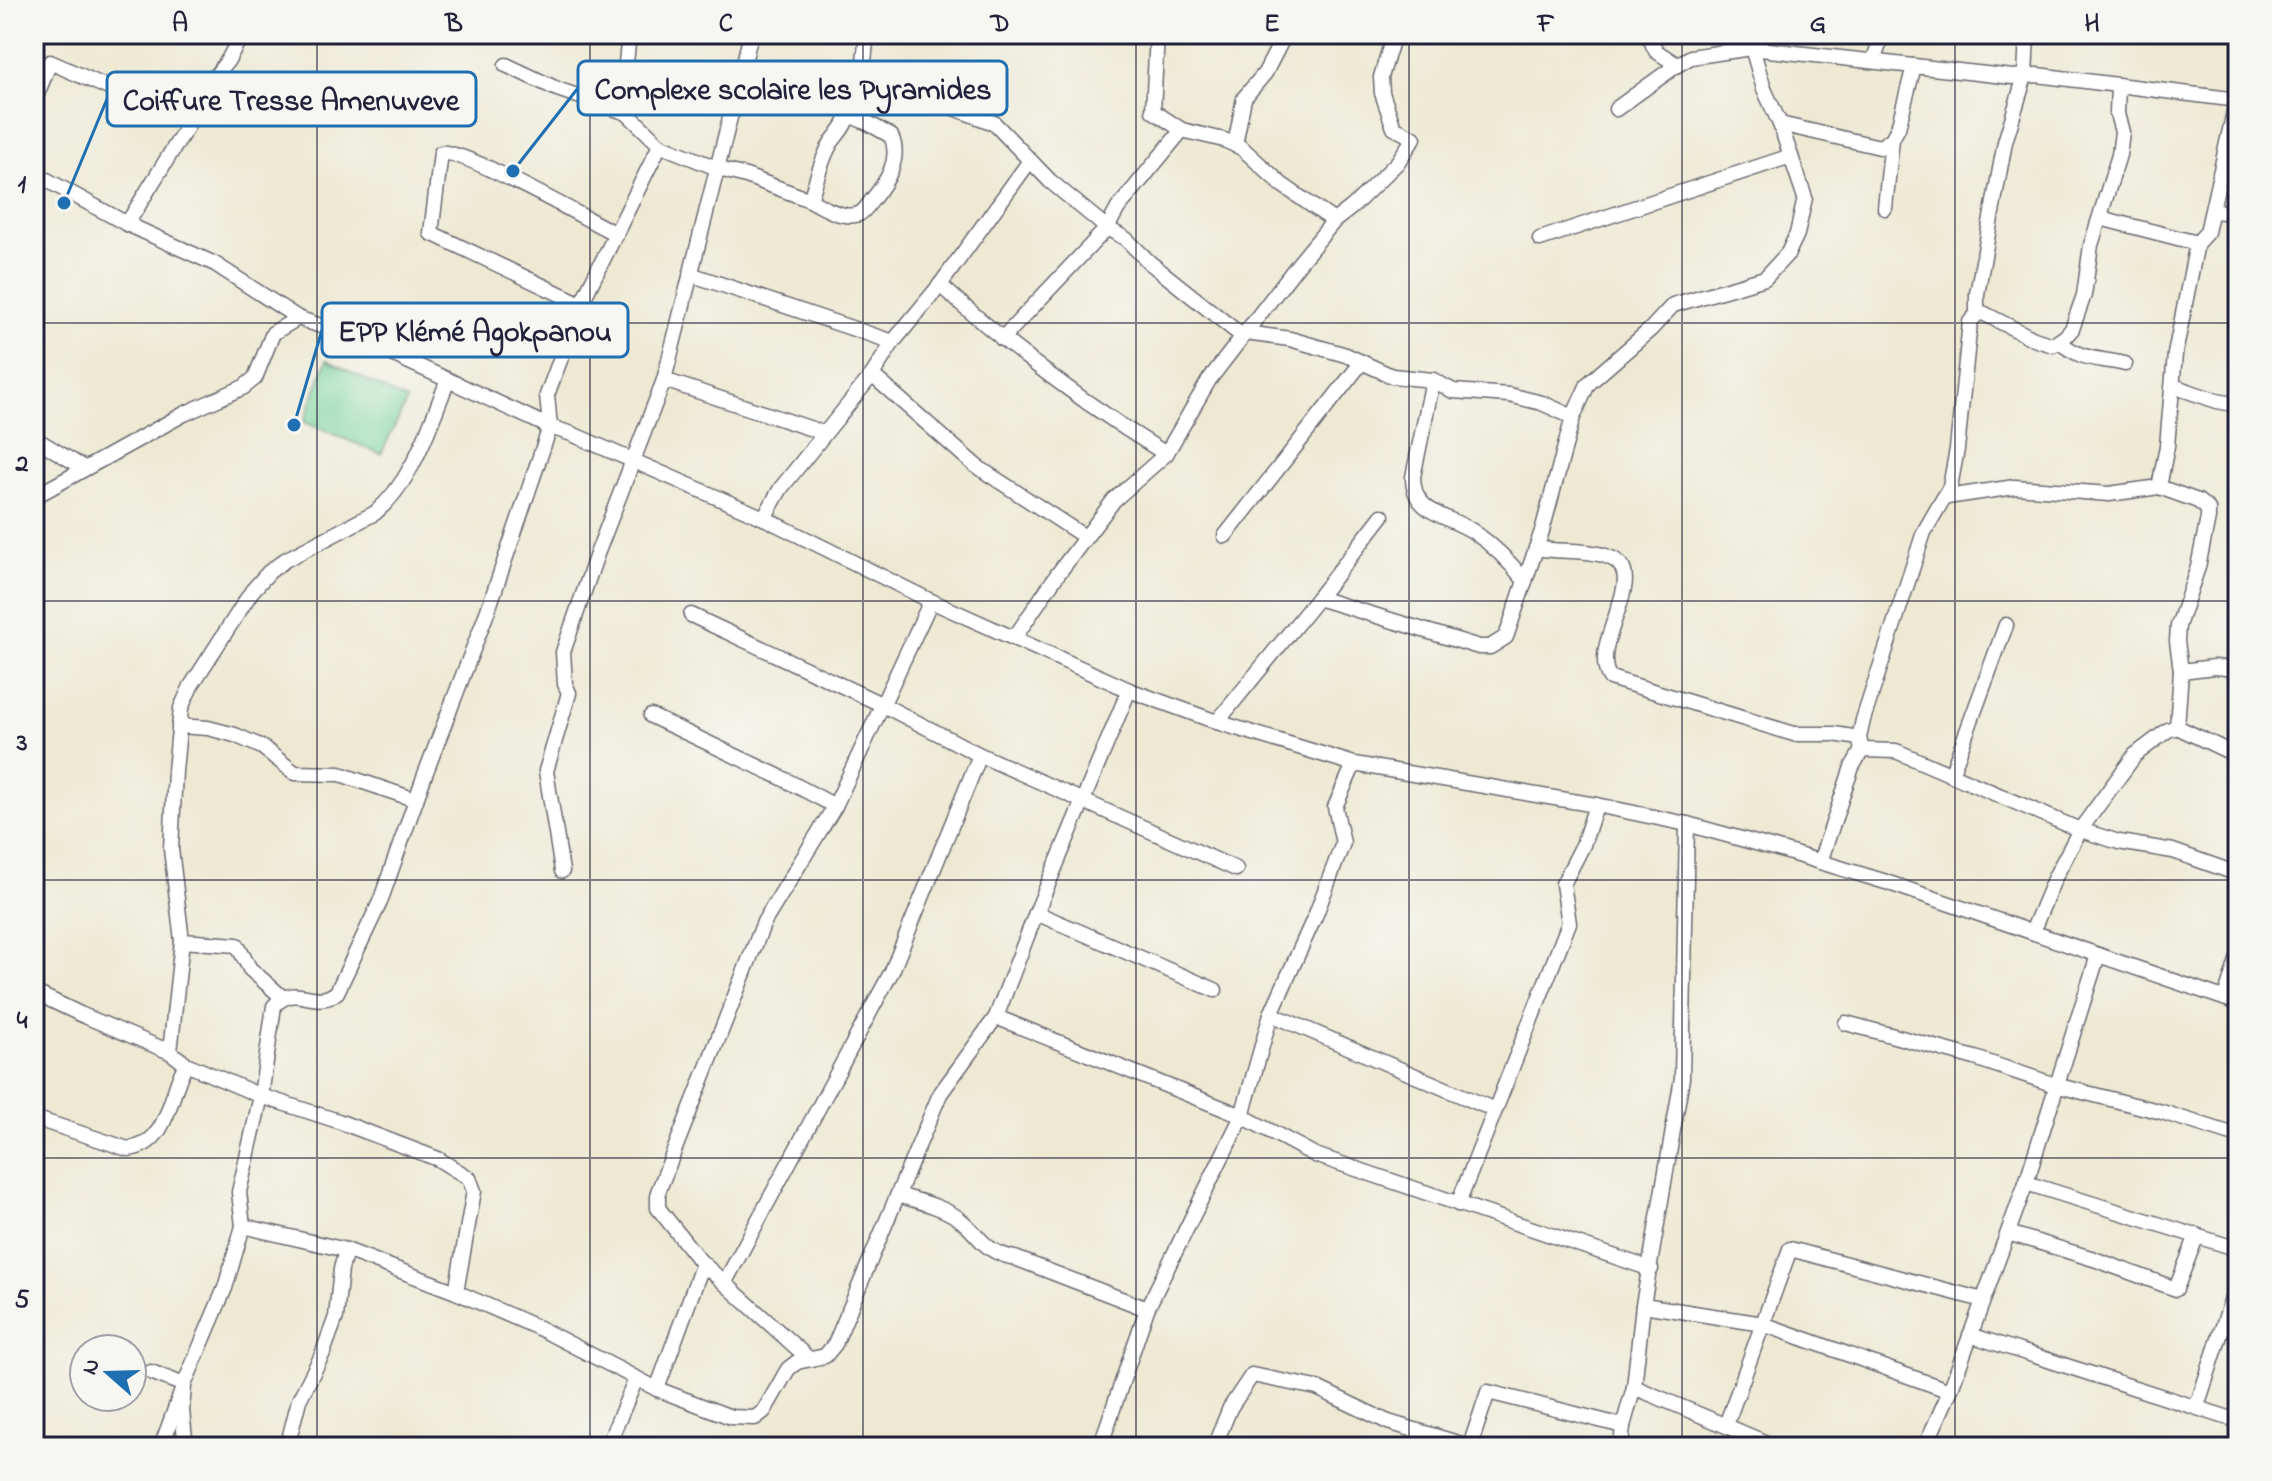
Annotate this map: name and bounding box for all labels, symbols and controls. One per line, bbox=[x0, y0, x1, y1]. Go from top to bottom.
text: A bbox=[172, 6, 188, 44]
text: B bbox=[444, 6, 463, 44]
text: C bbox=[719, 6, 733, 44]
text: D bbox=[989, 6, 1010, 44]
text: E bbox=[1264, 6, 1280, 44]
text: F bbox=[1536, 6, 1555, 44]
text: G bbox=[1810, 6, 1826, 44]
text: H bbox=[2084, 6, 2100, 44]
callout: Complexe scolaire les Pyramides bbox=[578, 61, 1007, 115]
text: Complexe scolaire les Pyramides bbox=[594, 70, 992, 114]
callout: Coiffure Tresse Amenuveve bbox=[107, 72, 476, 126]
text: Coiffure Tresse Amenuveve bbox=[123, 81, 461, 125]
text: 1 bbox=[18, 167, 27, 205]
callout: EPP Klémé Agokpanou bbox=[322, 303, 628, 357]
text: EPP Klémé Agokpanou bbox=[338, 312, 612, 357]
text: 2 bbox=[15, 446, 29, 484]
text: 3 bbox=[16, 725, 28, 763]
text: 4 bbox=[17, 1003, 28, 1041]
text: 5 bbox=[15, 1282, 30, 1320]
north arrow bbox=[68, 1333, 148, 1413]
text: N bbox=[74, 1355, 110, 1380]

